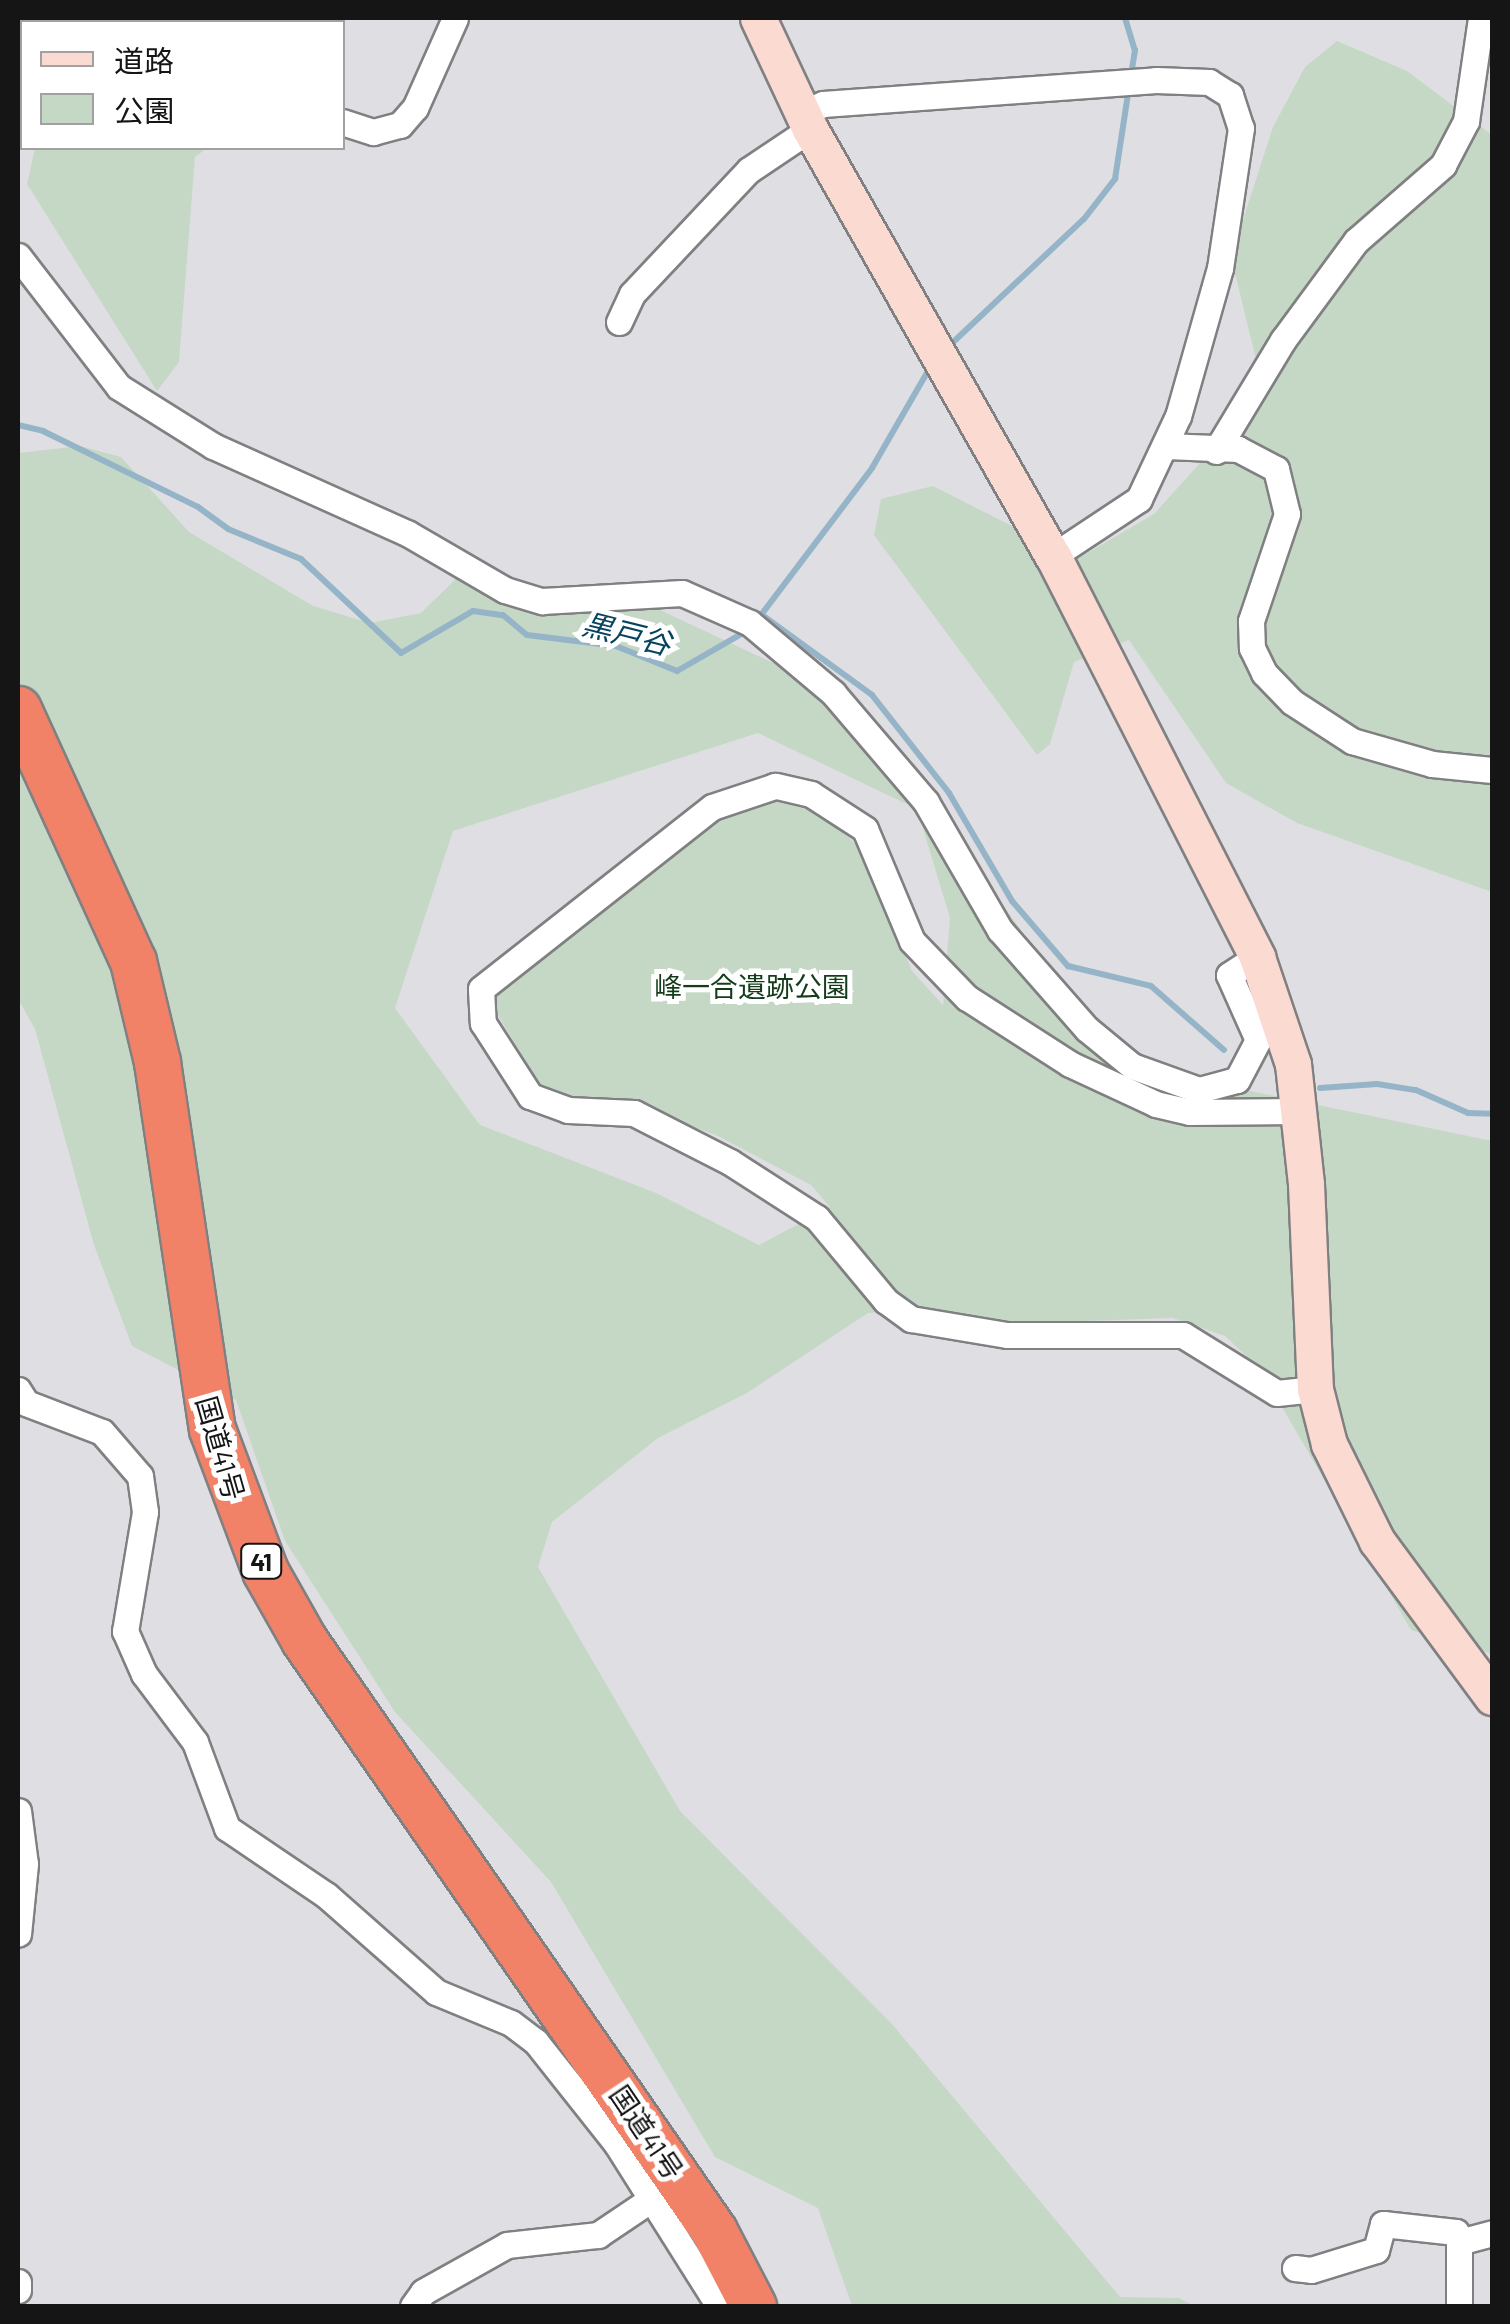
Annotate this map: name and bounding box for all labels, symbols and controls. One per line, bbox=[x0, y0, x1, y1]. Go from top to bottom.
legend bbox=[20, 20, 345, 150]
text: 道路 bbox=[114, 42, 174, 78]
text: 公園 bbox=[114, 92, 174, 128]
water label: 黒戸谷 bbox=[579, 605, 675, 661]
park label: 峰一合遺跡公園 bbox=[654, 969, 850, 1003]
street label: 国道41号 bbox=[190, 1392, 252, 1504]
road number: 41 bbox=[238, 1541, 284, 1581]
street label: 国道41号 bbox=[603, 2078, 691, 2186]

